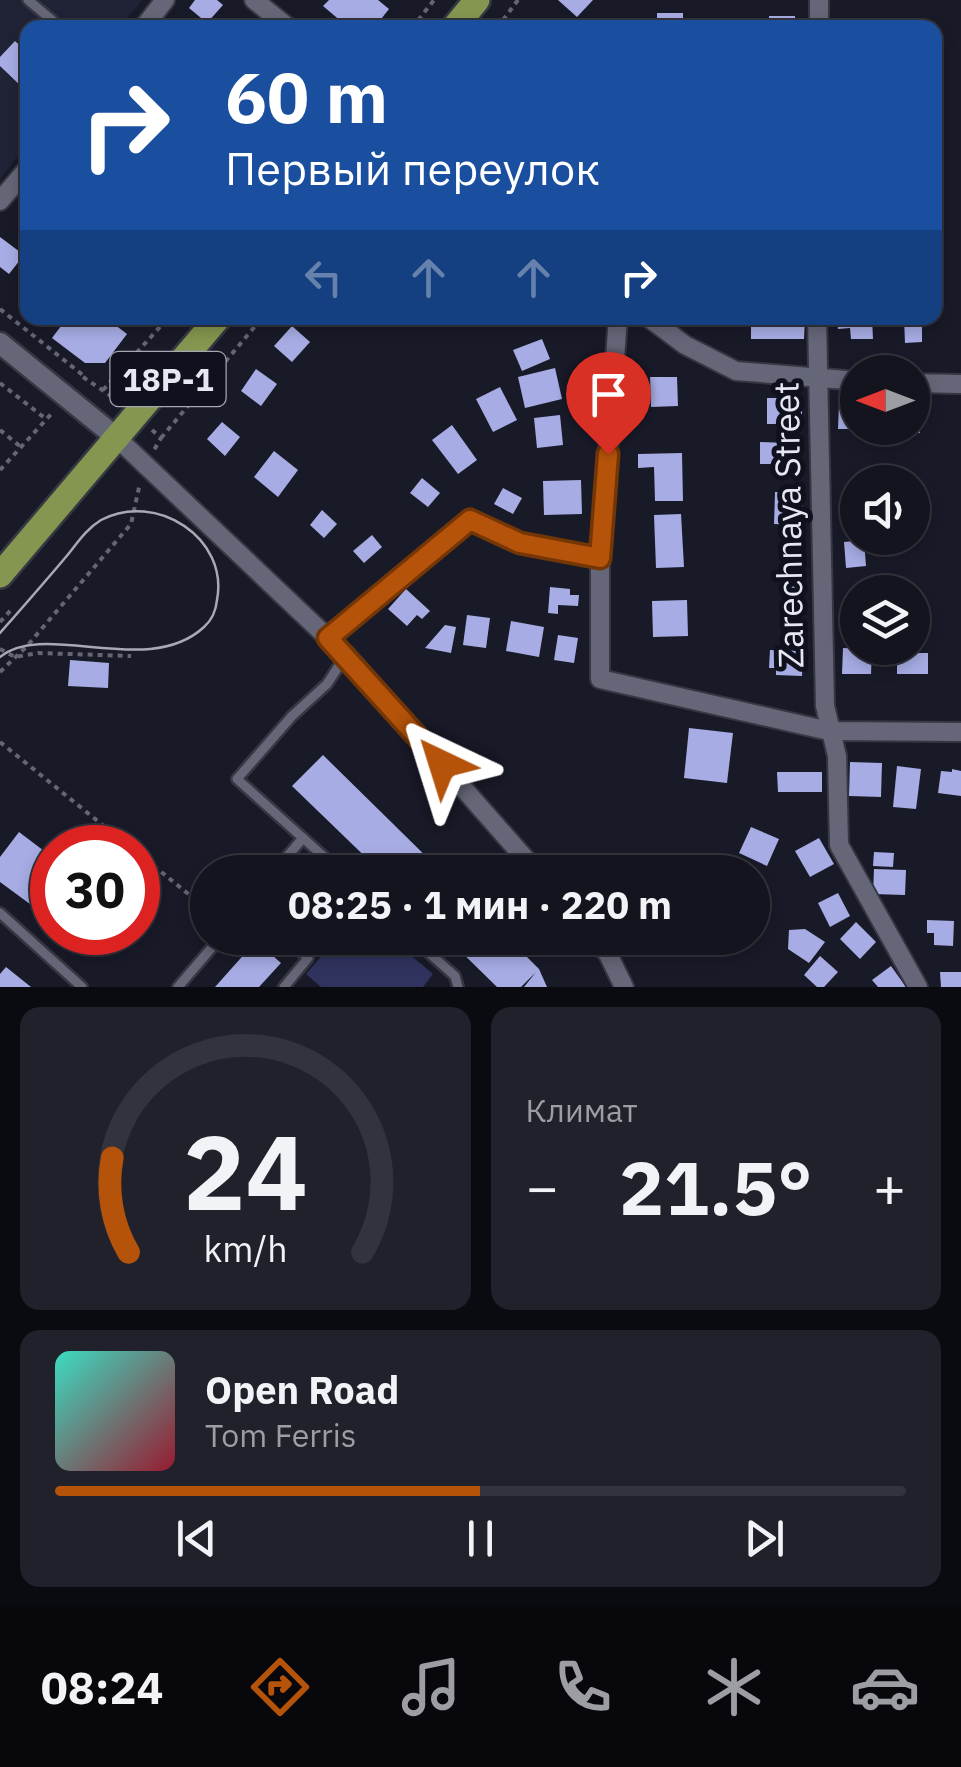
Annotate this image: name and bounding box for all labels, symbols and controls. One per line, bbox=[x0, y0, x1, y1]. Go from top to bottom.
text: 60 m bbox=[225, 51, 388, 142]
icon: right bbox=[60, 60, 190, 190]
text: Первый переулок bbox=[225, 139, 600, 197]
icon: left bbox=[296, 250, 351, 305]
icon: ahead bbox=[401, 250, 456, 305]
icon: ahead bbox=[506, 250, 561, 305]
icon: right bbox=[611, 250, 666, 305]
road number: 18Р-1 bbox=[110, 352, 226, 406]
pin bbox=[566, 352, 651, 455]
north arrow bbox=[840, 355, 930, 445]
map controls bbox=[840, 355, 930, 665]
icon: arrive bbox=[581, 367, 636, 422]
street label: Zarechnaya Street bbox=[763, 381, 813, 669]
button: sound bbox=[840, 465, 930, 555]
button: layers bbox=[840, 575, 930, 665]
position arrow bbox=[390, 712, 494, 816]
speed limit sign: 30 bbox=[30, 825, 160, 955]
text: 08:25 · 1 мин · 220 m bbox=[288, 880, 672, 929]
text: Климат bbox=[526, 1089, 638, 1131]
text: 24 bbox=[183, 1103, 308, 1239]
text: 21.5° bbox=[619, 1138, 813, 1236]
text: − bbox=[526, 1151, 559, 1222]
text: + bbox=[873, 1151, 906, 1222]
text: km/h bbox=[203, 1225, 287, 1272]
text: Open Road bbox=[205, 1365, 399, 1414]
text: Tom Ferris bbox=[205, 1414, 356, 1456]
icon: previous bbox=[169, 1511, 224, 1566]
icon: pause bbox=[453, 1511, 508, 1566]
icon: next bbox=[737, 1511, 792, 1566]
icon: directions bbox=[245, 1652, 315, 1722]
icon: music bbox=[396, 1652, 466, 1722]
icon: phone bbox=[548, 1652, 618, 1722]
icon: climate bbox=[699, 1652, 769, 1722]
icon: car bbox=[850, 1652, 920, 1722]
text: 08:24 bbox=[41, 1658, 164, 1716]

